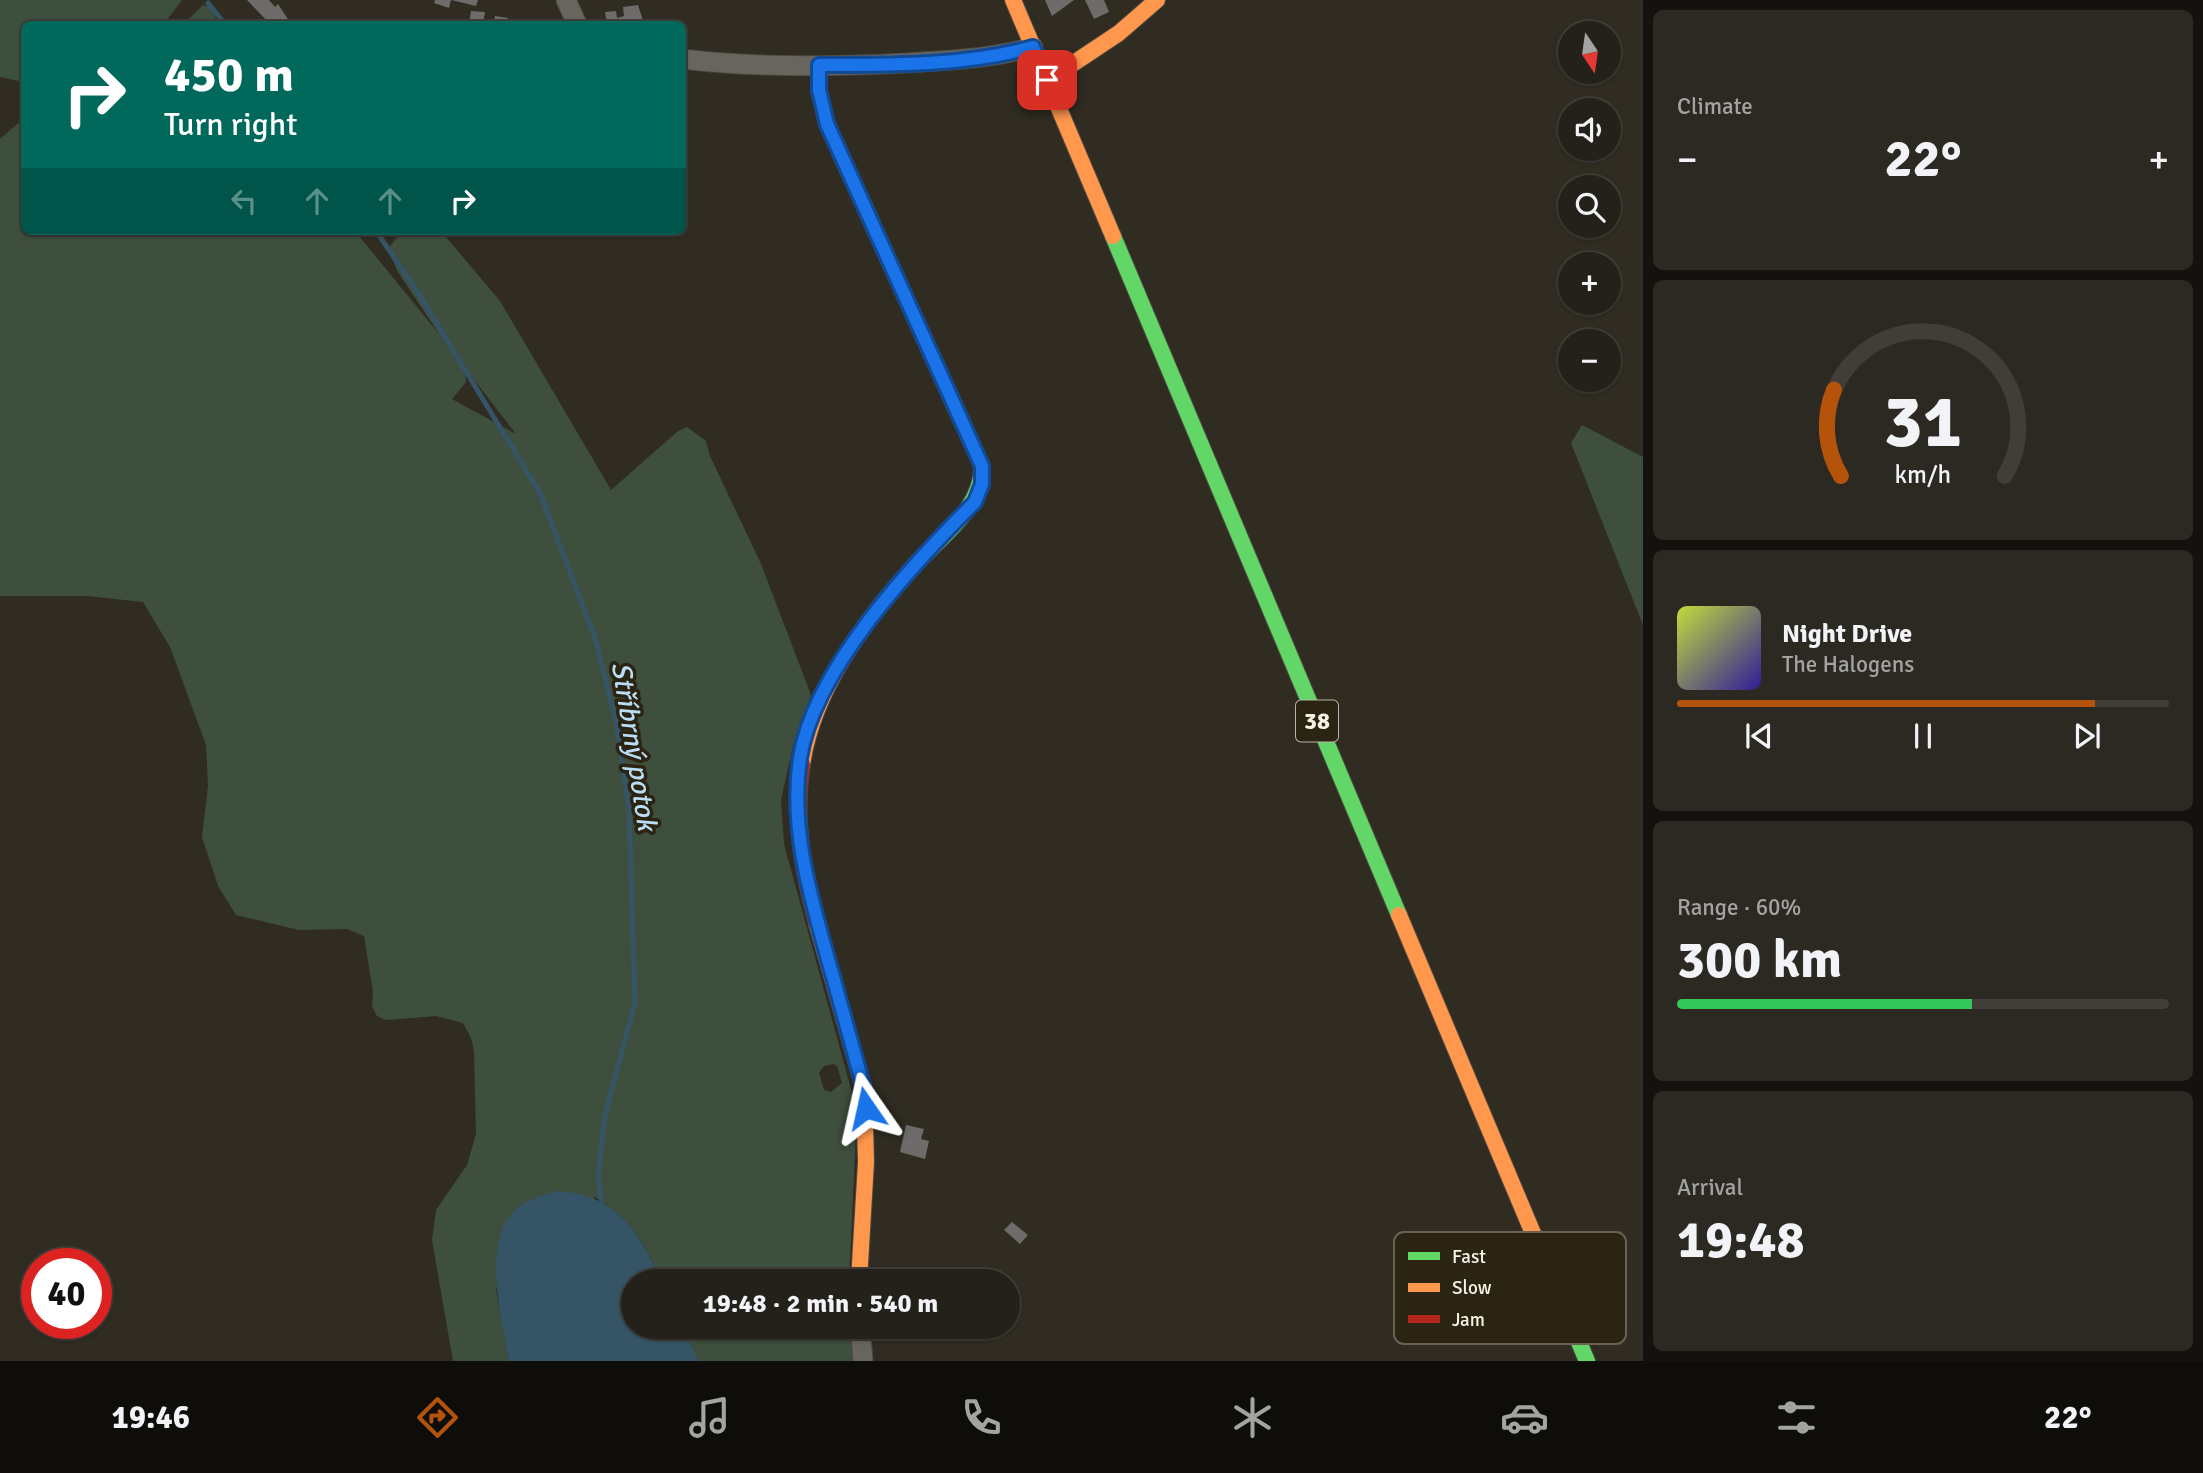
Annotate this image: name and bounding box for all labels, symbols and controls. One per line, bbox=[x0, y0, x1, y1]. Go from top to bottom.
north arrow bbox=[1558, 21, 1620, 84]
map controls bbox=[1558, 21, 1621, 392]
text: 450 m bbox=[164, 45, 294, 105]
icon: right bbox=[49, 49, 140, 140]
pin bbox=[1017, 50, 1077, 110]
icon: arrive bbox=[1028, 61, 1066, 99]
text: Climate bbox=[1677, 92, 1753, 121]
button: sound bbox=[1558, 98, 1621, 161]
text: Turn right bbox=[164, 105, 297, 144]
text: 22° bbox=[1885, 127, 1961, 191]
text: − bbox=[1677, 136, 1698, 183]
text: + bbox=[2148, 136, 2169, 183]
button: search bbox=[1558, 175, 1621, 238]
icon: left bbox=[225, 182, 263, 220]
icon: ahead bbox=[298, 182, 336, 220]
icon: ahead bbox=[371, 182, 409, 220]
icon: right bbox=[444, 182, 482, 220]
button: + bbox=[1558, 252, 1621, 315]
button: − bbox=[1558, 329, 1621, 392]
text: 31 bbox=[1884, 379, 1962, 468]
text: km/h bbox=[1895, 459, 1951, 490]
text: Night Drive bbox=[1782, 618, 1912, 650]
text: The Halogens bbox=[1782, 650, 1914, 679]
water label: Stříbrný potok bbox=[604, 659, 665, 836]
road number: 38 bbox=[1296, 700, 1338, 742]
icon: previous bbox=[1740, 717, 1778, 755]
icon: pause bbox=[1904, 717, 1942, 755]
icon: next bbox=[2068, 717, 2106, 755]
text: Range · 60% bbox=[1677, 893, 1801, 922]
text: 300 km bbox=[1677, 928, 1842, 992]
position arrow bbox=[829, 1071, 903, 1145]
text: Arrival bbox=[1677, 1173, 1743, 1202]
text: 19:48 bbox=[1677, 1208, 1805, 1272]
legend bbox=[1394, 1232, 1626, 1344]
text: Fast bbox=[1452, 1245, 1486, 1269]
speed limit sign: 40 bbox=[21, 1248, 112, 1339]
text: Slow bbox=[1452, 1276, 1492, 1300]
text: 19:48 · 2 min · 540 m bbox=[703, 1288, 938, 1320]
text: Jam bbox=[1452, 1308, 1485, 1332]
icon: directions bbox=[413, 1393, 462, 1442]
icon: music bbox=[685, 1393, 734, 1442]
icon: phone bbox=[957, 1393, 1006, 1442]
icon: climate bbox=[1228, 1393, 1277, 1442]
icon: car bbox=[1500, 1393, 1549, 1442]
icon: filters bbox=[1772, 1393, 1821, 1442]
text: 19:46 bbox=[111, 1398, 190, 1437]
text: 22° bbox=[2044, 1398, 2091, 1437]

